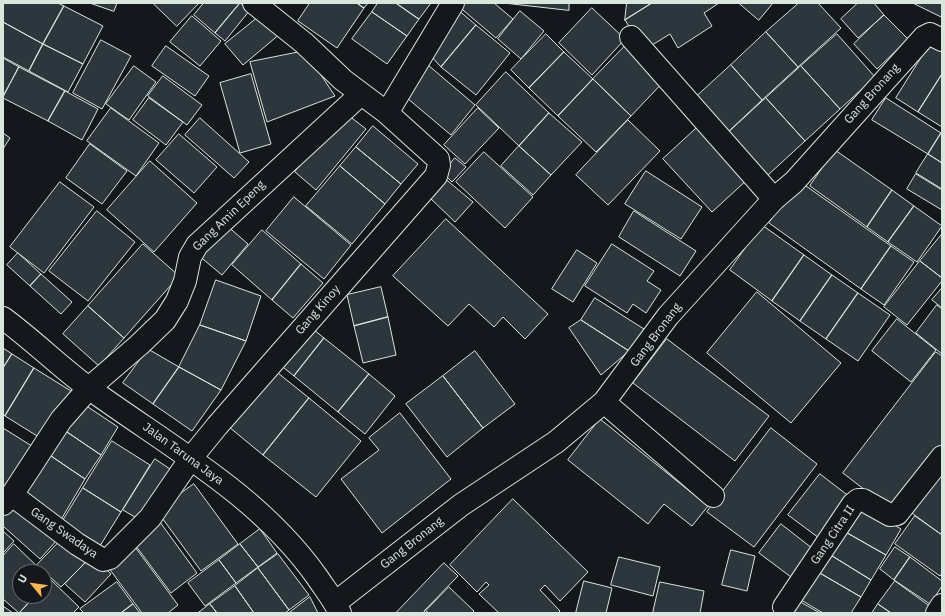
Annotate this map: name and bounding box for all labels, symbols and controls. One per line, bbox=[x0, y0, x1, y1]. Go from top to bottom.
street label: Gang Bronang bbox=[841, 61, 903, 127]
street label: Gang Amin Epeng bbox=[190, 178, 268, 254]
street label: Gang Kinoy bbox=[293, 282, 343, 338]
street label: Gang Bronang bbox=[627, 300, 685, 370]
street label: Jalan Taruna Jaya bbox=[140, 420, 226, 488]
street label: Gang Citra II bbox=[808, 503, 858, 567]
street label: Gang Swadaya bbox=[28, 505, 100, 561]
street label: Gang Bronang bbox=[378, 514, 446, 572]
north arrow bbox=[12, 564, 52, 604]
text: U bbox=[14, 572, 30, 585]

